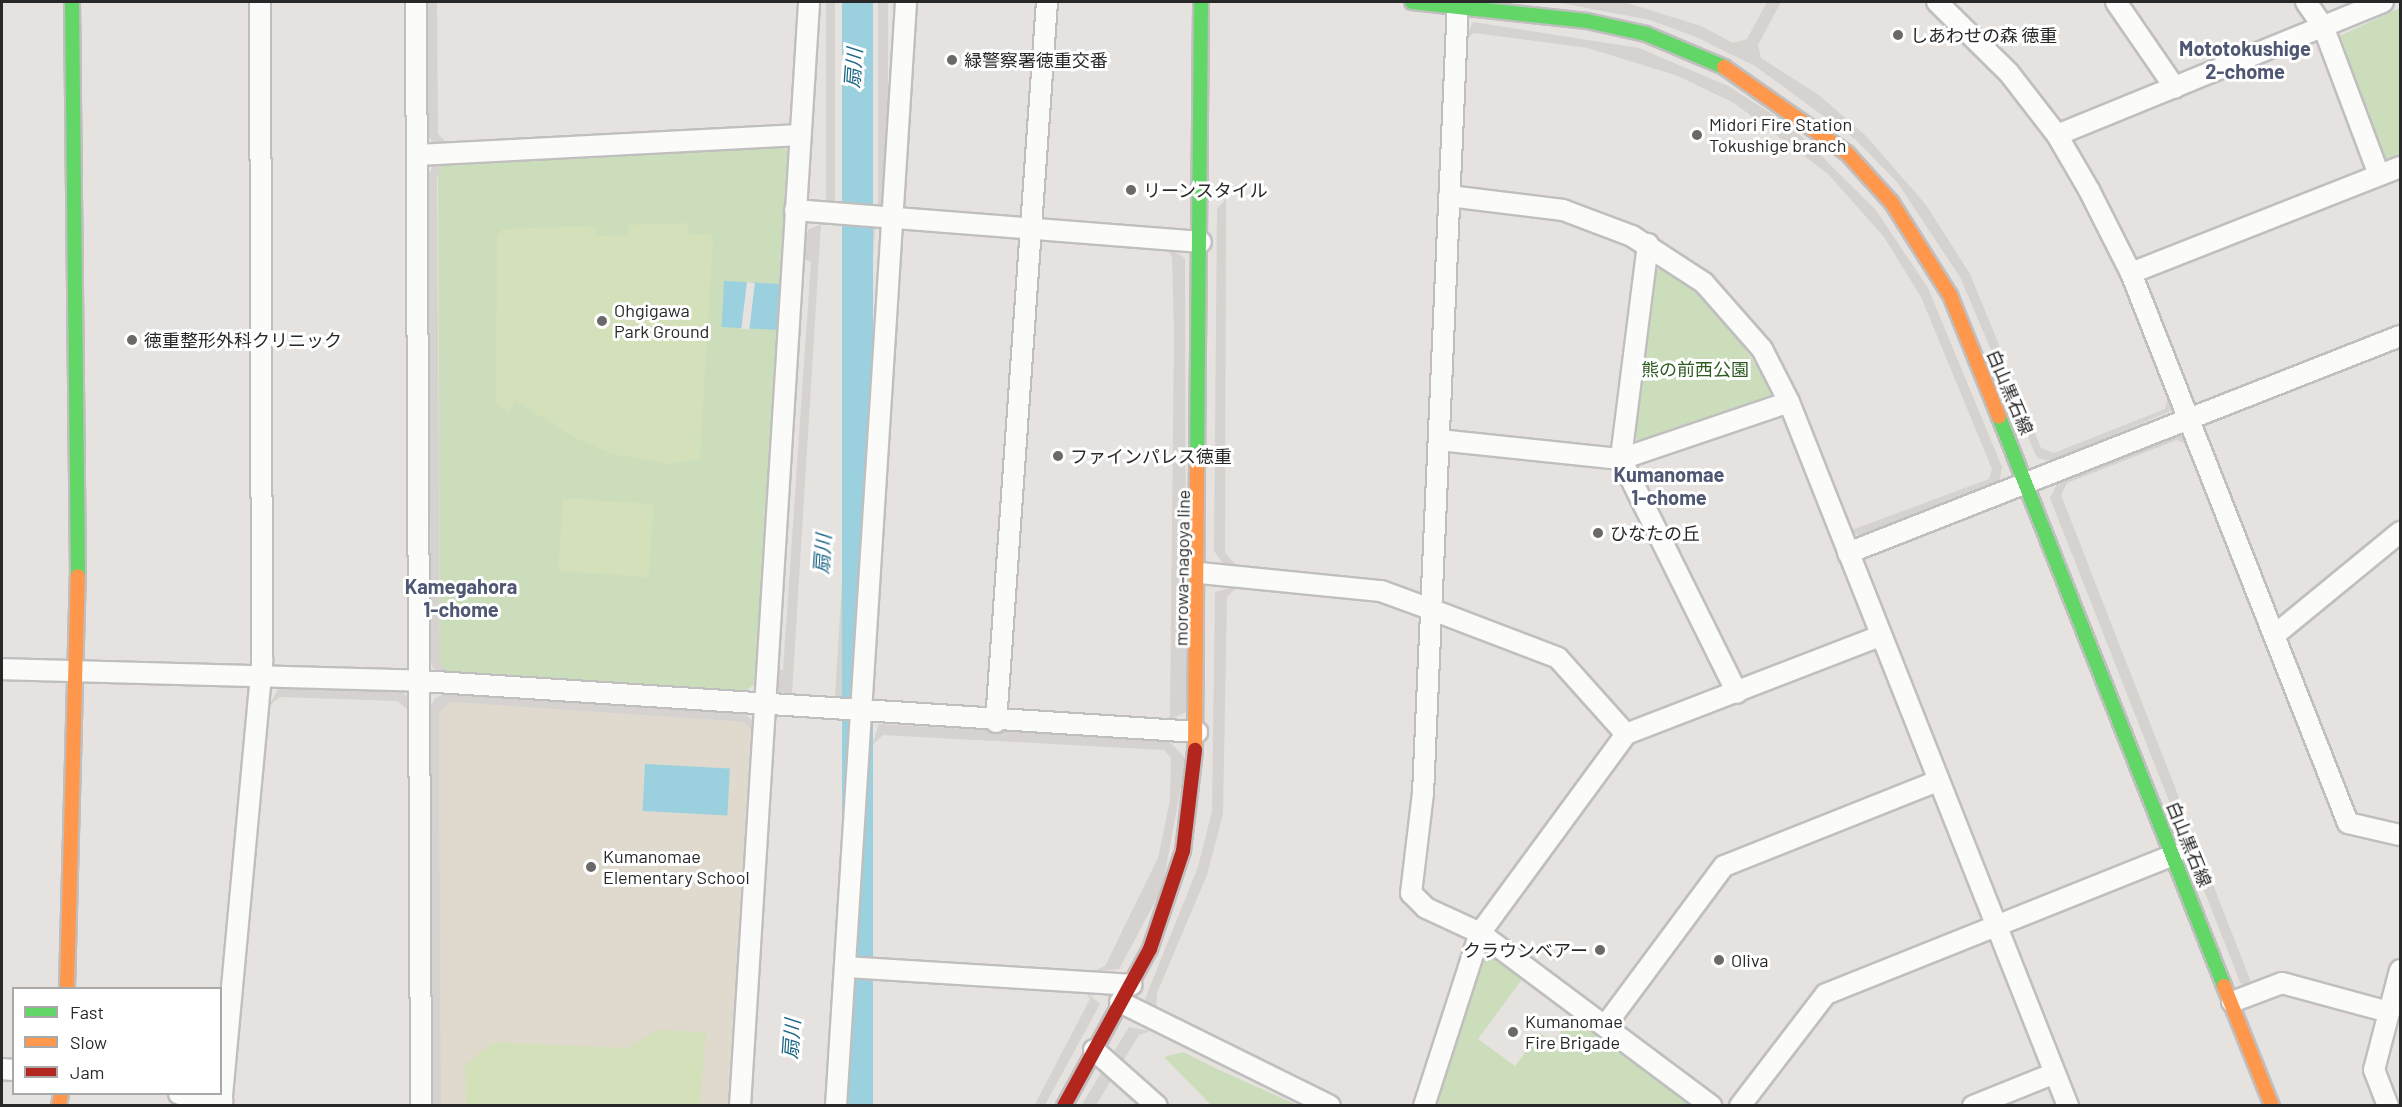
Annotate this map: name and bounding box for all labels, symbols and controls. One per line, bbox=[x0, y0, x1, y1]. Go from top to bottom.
place label: しあわせの森 徳重 bbox=[1910, 24, 2058, 46]
marker: しあわせの森 徳重 bbox=[1891, 28, 1905, 42]
district label: Mototokushige 2-chome bbox=[2179, 37, 2311, 84]
water label: 扇川 bbox=[840, 47, 866, 89]
place label: 緑警察署徳重交番 bbox=[964, 49, 1108, 71]
marker: 緑警察署徳重交番 bbox=[945, 53, 959, 67]
place label: Midori Fire Station Tokushige branch bbox=[1709, 114, 1852, 156]
marker: Midori Fire Station Tokushige branch bbox=[1690, 128, 1704, 142]
place label: リーンスタイル bbox=[1143, 179, 1269, 201]
marker: リーンスタイル bbox=[1124, 183, 1138, 197]
place label: Ohgigawa Park Ground bbox=[614, 300, 709, 342]
marker: Ohgigawa Park Ground bbox=[595, 314, 609, 328]
place label: 徳重整形外科クリニック bbox=[144, 329, 342, 351]
marker: 徳重整形外科クリニック bbox=[125, 333, 139, 347]
street label: 白山黒石線 bbox=[1982, 346, 2038, 438]
park label: 熊の前西公園 bbox=[1641, 358, 1749, 380]
place label: ファインパレス徳重 bbox=[1070, 445, 1232, 467]
marker: ファインパレス徳重 bbox=[1051, 449, 1065, 463]
district label: Kumanomae 1-chome bbox=[1614, 462, 1724, 509]
street label: morowa-nagoya line bbox=[1170, 490, 1194, 646]
place label: ひなたの丘 bbox=[1610, 522, 1700, 544]
marker: ひなたの丘 bbox=[1591, 526, 1605, 540]
water label: 扇川 bbox=[809, 533, 835, 575]
district label: Kamegahora 1-chome bbox=[405, 575, 517, 622]
street label: 白山黒石線 bbox=[2162, 798, 2216, 890]
place label: Kumanomae Elementary School bbox=[603, 846, 750, 888]
marker: Kumanomae Elementary School bbox=[584, 860, 598, 874]
place label: クラウンベアー bbox=[1463, 939, 1588, 961]
marker: クラウンベアー bbox=[1593, 943, 1607, 957]
place label: Oliva bbox=[1731, 949, 1768, 971]
marker: Oliva bbox=[1712, 953, 1726, 967]
legend bbox=[12, 987, 222, 1095]
text: Fast bbox=[70, 1001, 104, 1023]
place label: Kumanomae Fire Brigade bbox=[1525, 1011, 1623, 1054]
water label: 扇川 bbox=[778, 1018, 804, 1060]
marker: Kumanomae Fire Brigade bbox=[1506, 1025, 1520, 1039]
text: Slow bbox=[70, 1031, 107, 1053]
text: Jam bbox=[70, 1061, 104, 1083]

